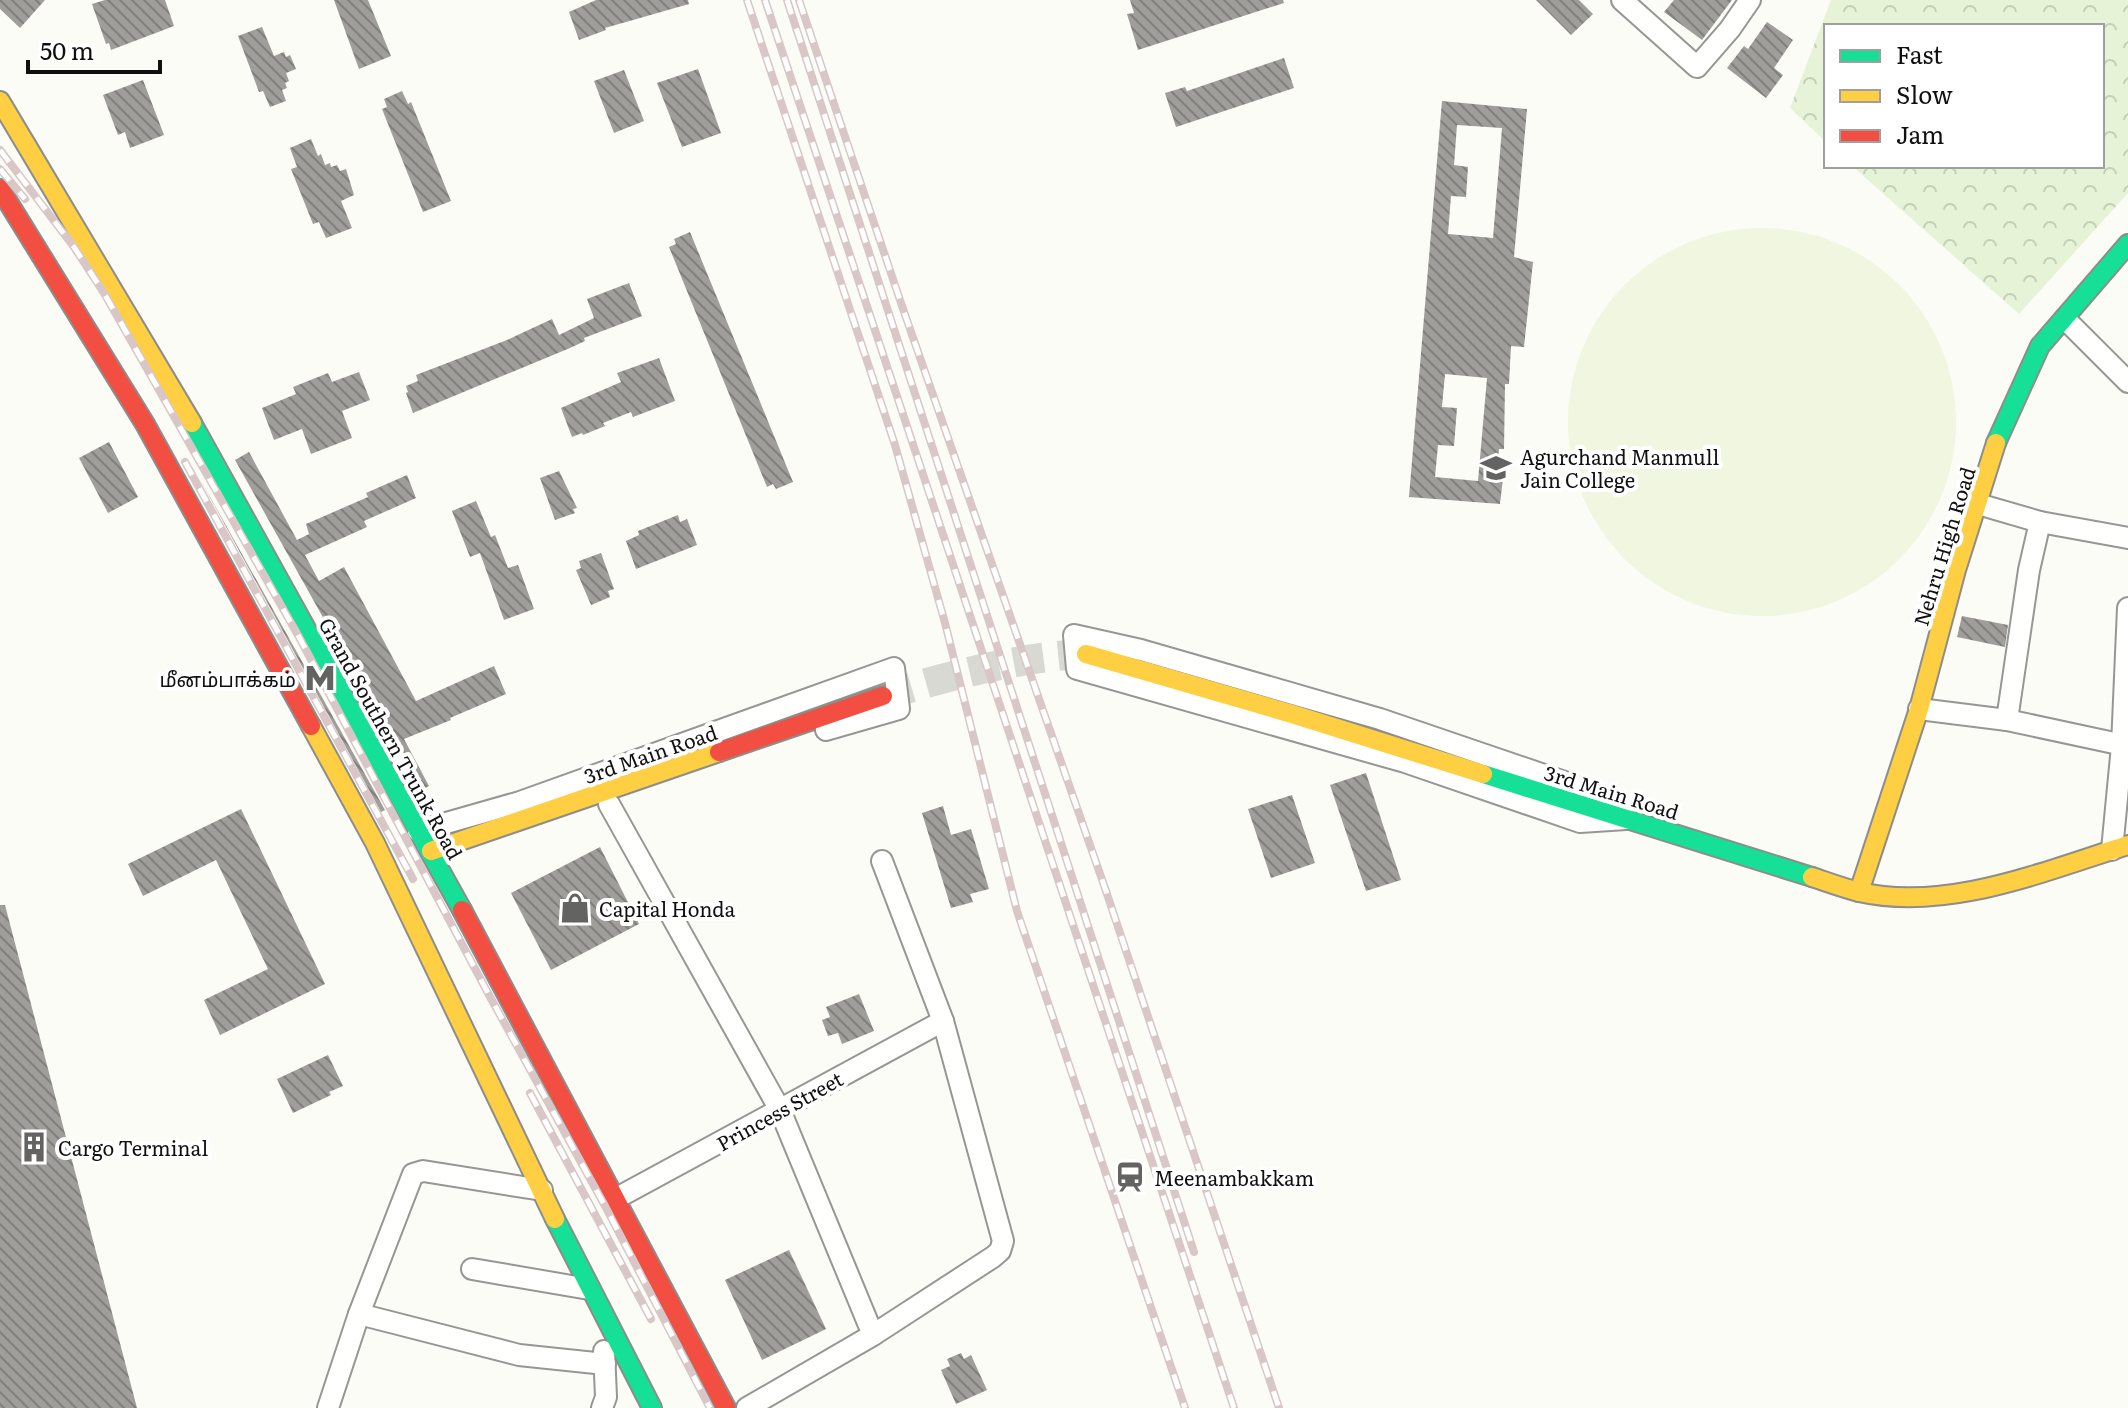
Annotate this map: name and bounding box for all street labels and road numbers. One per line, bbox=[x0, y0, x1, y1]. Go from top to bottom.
street label: Nehru High Road bbox=[1905, 463, 1981, 629]
street label: Grand Southern Trunk Road bbox=[313, 612, 471, 864]
street label: 3rd Main Road bbox=[579, 716, 721, 790]
street label: 3rd Main Road bbox=[1541, 756, 1683, 826]
street label: Princess Street bbox=[710, 1063, 848, 1157]

